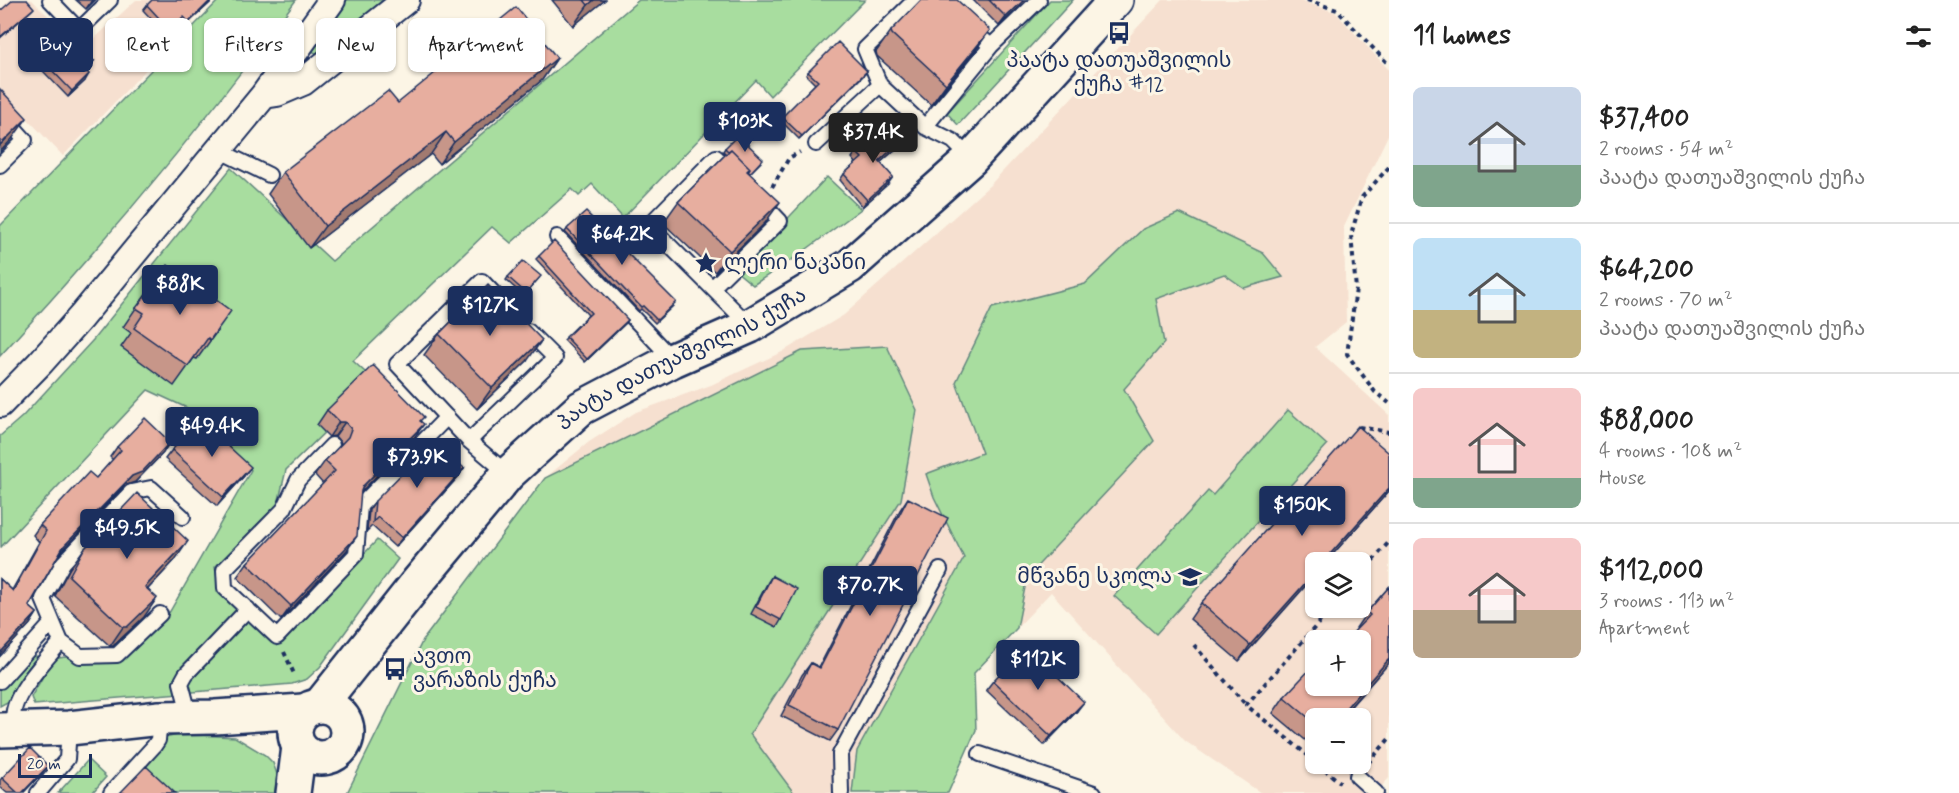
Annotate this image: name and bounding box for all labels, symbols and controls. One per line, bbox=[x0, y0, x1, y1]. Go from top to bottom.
chip: Buy bbox=[18, 18, 93, 72]
chip: Rent bbox=[105, 18, 192, 72]
chip: Filters bbox=[204, 18, 304, 72]
chip: New bbox=[316, 18, 396, 72]
chip: Apartment bbox=[408, 18, 545, 72]
text: 11 homes bbox=[1413, 19, 1511, 53]
bus stop icon: პაატა დათუაშვილის ქუჩა #12 bbox=[1106, 20, 1132, 46]
icon: filters bbox=[1902, 20, 1935, 53]
place label: პაატა დათუაშვილის ქუჩა #12 bbox=[1007, 47, 1231, 99]
pin: $103K bbox=[703, 102, 787, 153]
text: $37,400 bbox=[1599, 102, 1689, 136]
text: $103K bbox=[718, 108, 772, 135]
icon: home bbox=[1461, 111, 1533, 183]
pin: $37.4K bbox=[824, 113, 922, 164]
text: $37.4K bbox=[843, 119, 903, 146]
text: 2 rooms · 54 m² bbox=[1599, 136, 1733, 163]
text: პაატა დათუაშვილის ქუჩა bbox=[1599, 165, 1865, 192]
pin: $64.2K bbox=[573, 215, 671, 266]
text: $64.2K bbox=[591, 221, 653, 248]
place label: ლერი ნაკანი bbox=[724, 249, 866, 277]
place icon: ლერი ნაკანი bbox=[693, 250, 719, 276]
text: $64,200 bbox=[1599, 253, 1694, 287]
icon: home bbox=[1461, 262, 1533, 334]
pin: $88K bbox=[144, 265, 216, 316]
text: $88K bbox=[156, 271, 204, 298]
street label: პაატა დათუაშვილის ქუჩა bbox=[551, 281, 812, 437]
pin: $127K bbox=[448, 286, 532, 337]
text: 2 rooms · 70 m² bbox=[1599, 287, 1733, 314]
text: $127K bbox=[462, 292, 518, 319]
text: პაატა დათუაშვილის ქუჩა bbox=[1599, 316, 1865, 343]
text: $88,000 bbox=[1599, 404, 1694, 438]
pin: $49.4K bbox=[163, 407, 261, 458]
icon: home bbox=[1461, 412, 1533, 484]
text: $49.4K bbox=[179, 413, 245, 440]
pin: $73.9K bbox=[368, 438, 466, 489]
text: 4 rooms · 108 m² bbox=[1599, 438, 1742, 465]
text: $73.9K bbox=[387, 444, 447, 471]
text: House bbox=[1599, 465, 1646, 492]
pin: $150K bbox=[1260, 486, 1344, 537]
text: $150K bbox=[1273, 492, 1331, 519]
pin: $49.5K bbox=[78, 509, 176, 560]
text: $49.5K bbox=[94, 515, 160, 542]
map controls bbox=[1305, 552, 1371, 774]
button: layers bbox=[1305, 552, 1371, 618]
text: $112,000 bbox=[1599, 554, 1703, 588]
icon: home bbox=[1461, 562, 1533, 634]
place label: მწვანე სკოლა bbox=[1017, 563, 1172, 591]
school or university icon: მწვანე სკოლა bbox=[1177, 564, 1203, 590]
pin: $70.7K bbox=[821, 566, 919, 617]
text: $70.7K bbox=[837, 572, 903, 599]
text: 3 rooms · 113 m² bbox=[1599, 588, 1734, 615]
text: Apartment bbox=[1599, 615, 1690, 642]
button: + bbox=[1305, 630, 1371, 696]
pin: $112K bbox=[996, 640, 1080, 691]
place label: ავთო ვარაზის ქუჩა bbox=[413, 643, 557, 695]
text: $112K bbox=[1010, 646, 1066, 673]
bus stop icon: ავთო ვარაზის ქუჩა bbox=[382, 656, 408, 682]
button: − bbox=[1305, 708, 1371, 774]
scale bar bbox=[18, 751, 92, 778]
text: 20 m bbox=[27, 754, 61, 775]

